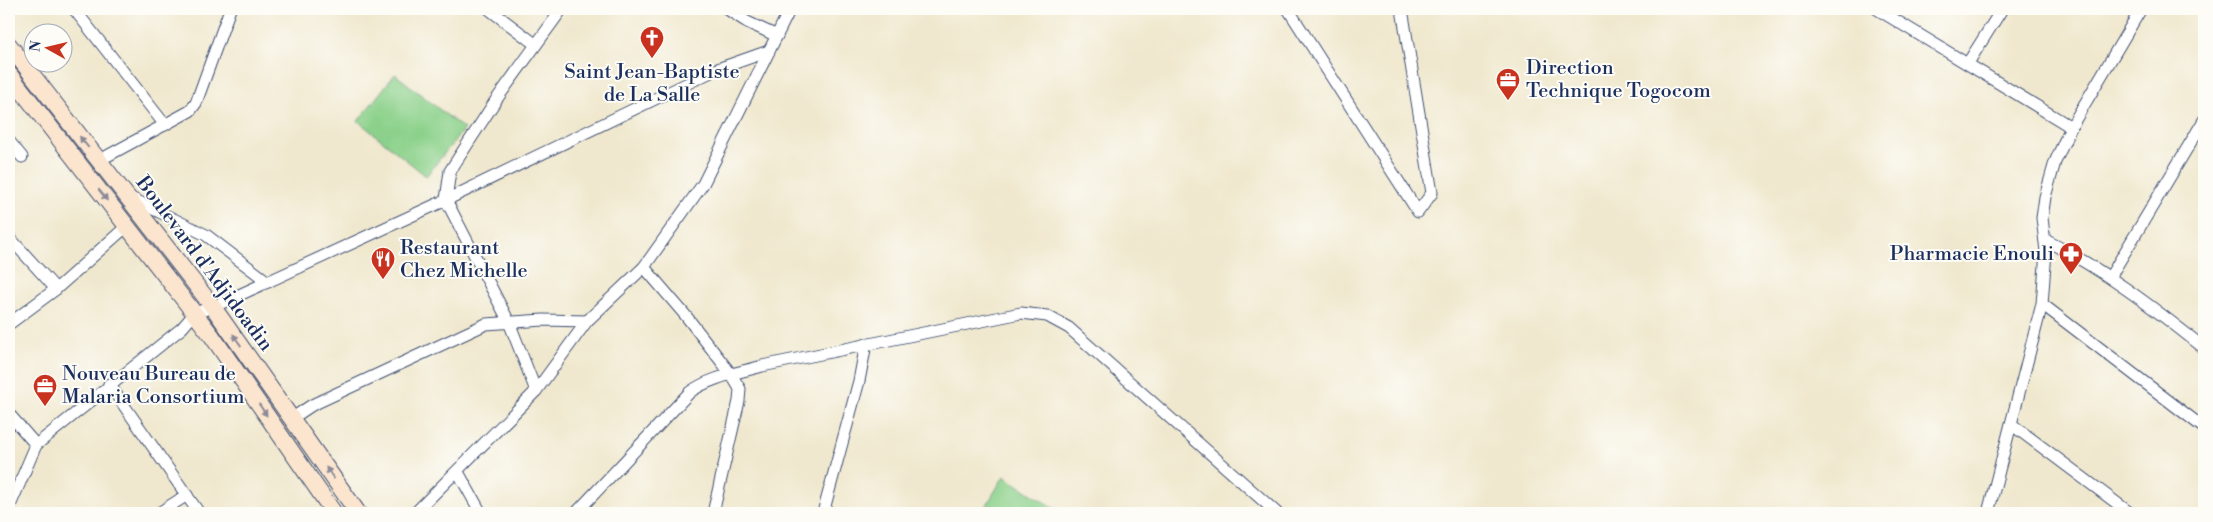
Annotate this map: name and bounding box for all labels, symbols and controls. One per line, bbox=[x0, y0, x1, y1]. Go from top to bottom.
north arrow bbox=[22, 22, 72, 72]
church icon: Saint Jean-Baptiste de La Salle bbox=[639, 25, 665, 59]
text: N bbox=[26, 40, 46, 53]
place label: Direction Technique Togocom bbox=[1526, 56, 1711, 104]
place label: Saint Jean-Baptiste de La Salle bbox=[564, 60, 740, 108]
office icon: Direction Technique Togocom bbox=[1495, 67, 1521, 101]
one-way arrow bbox=[78, 136, 89, 149]
street label: Boulevard d'Adjidoadin bbox=[129, 171, 278, 357]
one-way arrow bbox=[97, 188, 108, 201]
place label: Restaurant Chez Michelle bbox=[400, 236, 528, 284]
pharmacy icon: Pharmacie Enouli bbox=[2058, 241, 2084, 275]
place label: Pharmacie Enouli bbox=[1890, 242, 2054, 267]
restaurant icon: Restaurant Chez Michelle bbox=[370, 246, 396, 280]
one-way arrow bbox=[232, 333, 242, 347]
place label: Nouveau Bureau de Malaria Consortium bbox=[62, 362, 245, 410]
office icon: Nouveau Bureau de Malaria Consortium bbox=[32, 373, 58, 407]
one-way arrow bbox=[258, 403, 268, 416]
one-way arrow bbox=[325, 467, 335, 480]

